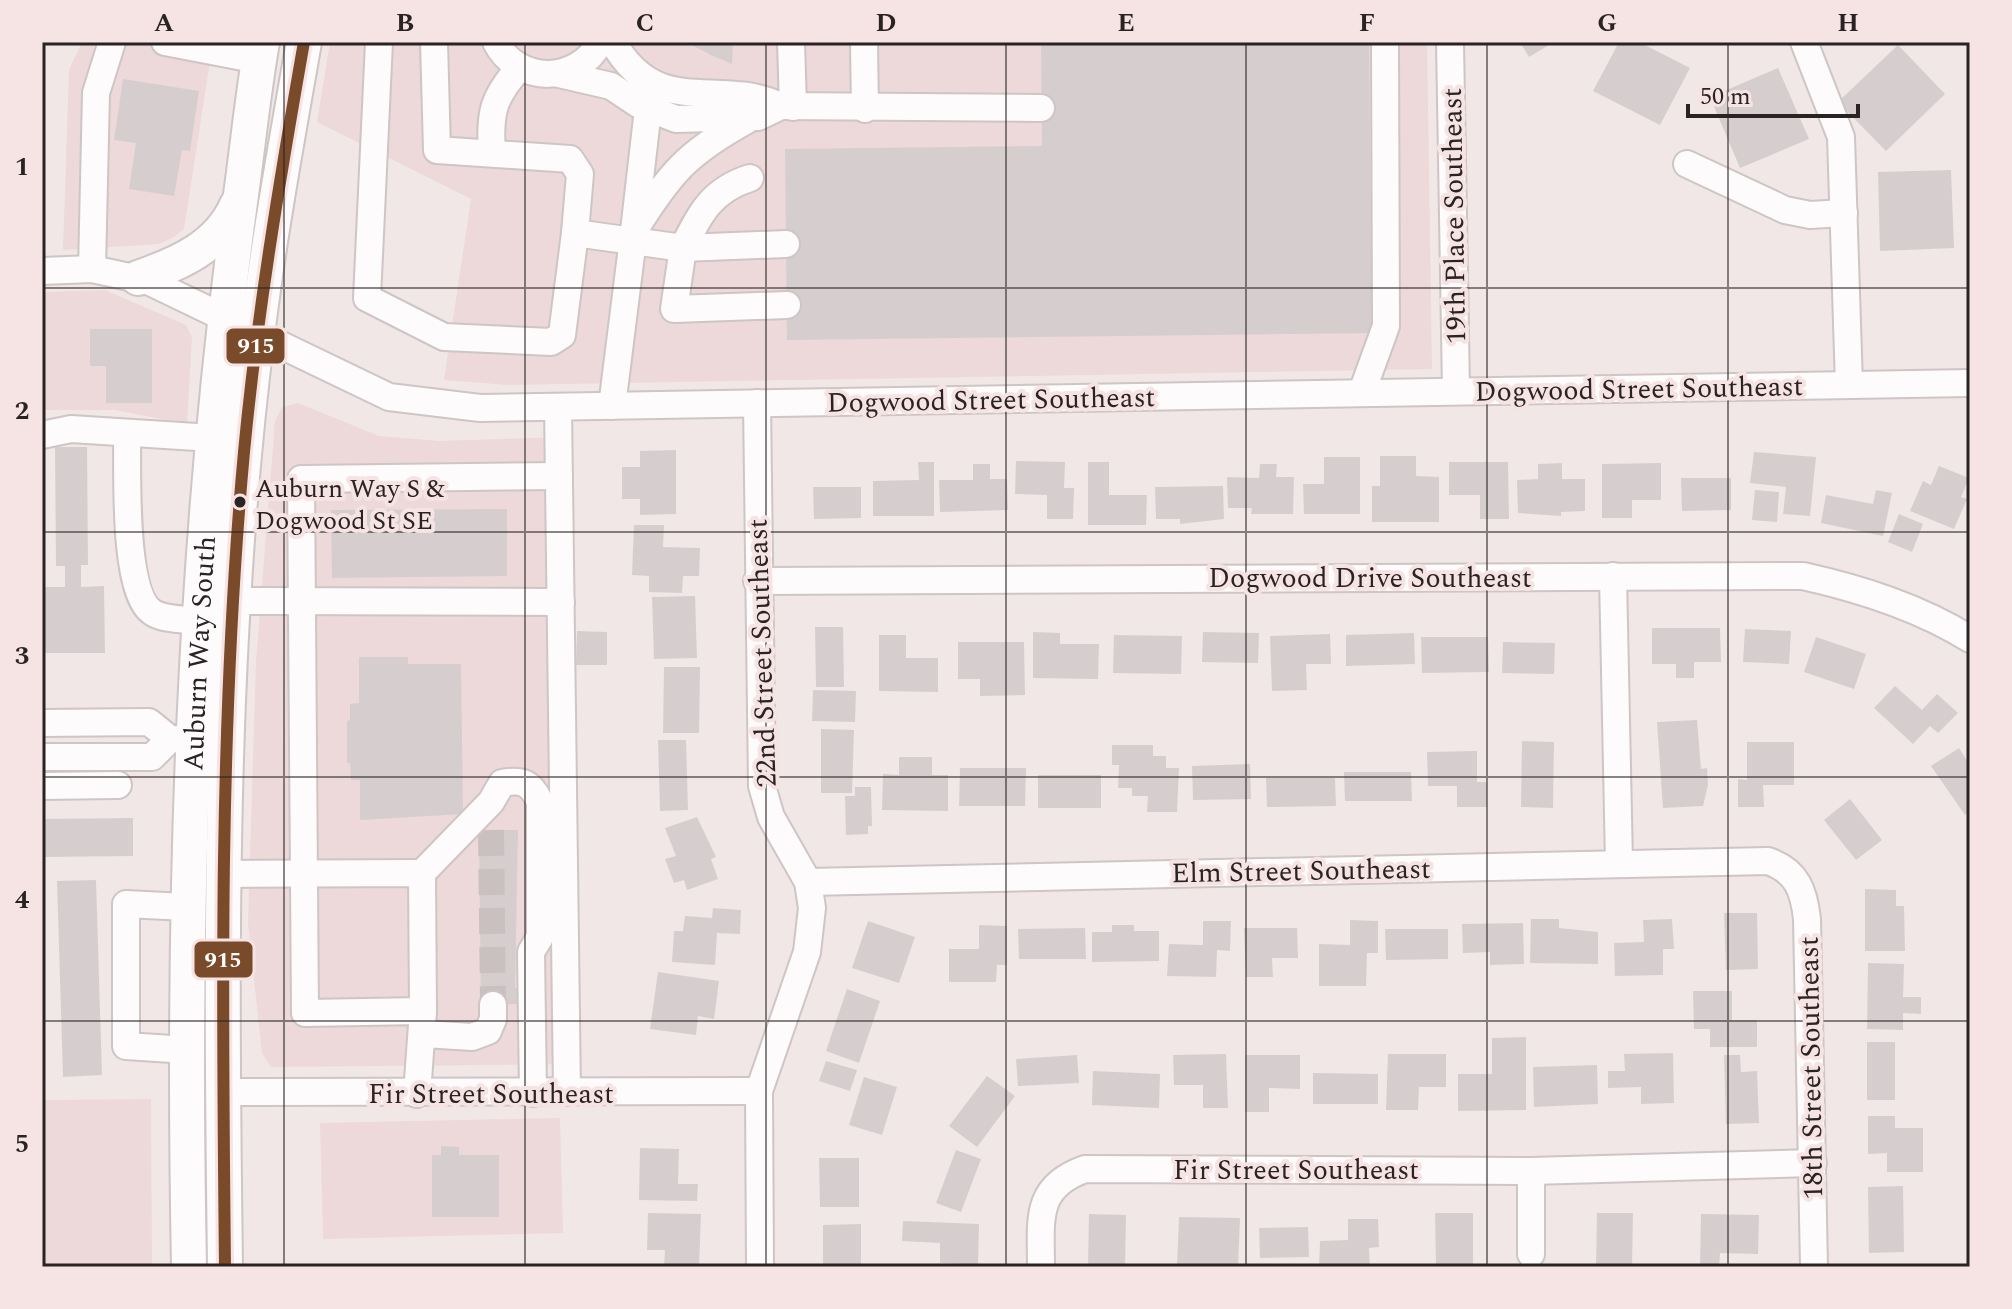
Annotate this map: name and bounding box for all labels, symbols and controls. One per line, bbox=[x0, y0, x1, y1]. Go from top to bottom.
text: A bbox=[154, 3, 174, 43]
text: B bbox=[396, 3, 414, 43]
text: C bbox=[636, 3, 654, 43]
text: D bbox=[876, 3, 896, 43]
text: E bbox=[1117, 3, 1135, 43]
text: F bbox=[1359, 3, 1375, 43]
text: G bbox=[1597, 3, 1617, 43]
text: H bbox=[1837, 3, 1859, 43]
scale bar bbox=[1688, 68, 1858, 118]
text: 50 m bbox=[1700, 79, 1751, 115]
street label: 19th Place Southeast bbox=[1431, 87, 1478, 345]
text: 1 bbox=[15, 147, 29, 187]
line badge: 915 bbox=[225, 327, 286, 365]
text: 915 bbox=[237, 330, 275, 363]
street label: Dogwood Street Southeast bbox=[1474, 365, 1804, 414]
street label: Dogwood Street Southeast bbox=[826, 376, 1156, 425]
text: 2 bbox=[15, 391, 29, 431]
place label: Auburn Way S & Dogwood St SE bbox=[255, 469, 446, 541]
marker: Auburn Way S & Dogwood St SE bbox=[232, 494, 248, 510]
street label: 22nd Street Southeast bbox=[736, 518, 789, 788]
street label: Auburn Way South bbox=[172, 534, 228, 772]
street label: Dogwood Drive Southeast bbox=[1208, 557, 1532, 600]
text: 3 bbox=[15, 636, 29, 676]
street label: Elm Street Southeast bbox=[1171, 848, 1431, 895]
text: 4 bbox=[15, 880, 30, 920]
street label: 18th Street Southeast bbox=[1788, 936, 1835, 1200]
line badge: 915 bbox=[193, 940, 254, 979]
text: 915 bbox=[204, 944, 242, 977]
street label: Fir Street Southeast bbox=[368, 1073, 614, 1116]
text: 5 bbox=[15, 1124, 29, 1164]
street label: Fir Street Southeast bbox=[1173, 1149, 1419, 1192]

